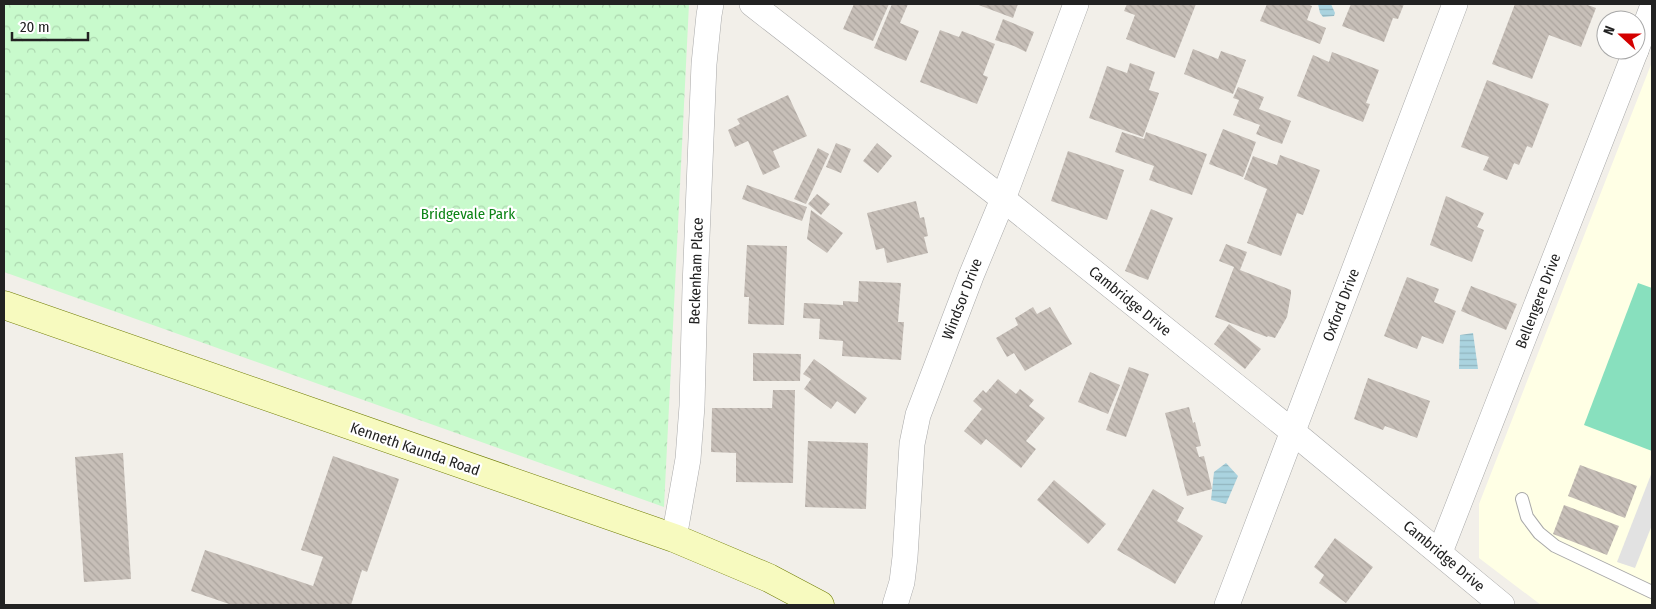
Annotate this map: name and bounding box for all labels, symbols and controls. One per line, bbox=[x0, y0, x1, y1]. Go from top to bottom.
scale bar bbox=[12, 10, 89, 42]
north arrow bbox=[1596, 10, 1646, 60]
text: 20 m bbox=[20, 18, 50, 36]
text: N bbox=[1600, 24, 1619, 37]
park label: Bridgevale Park bbox=[421, 205, 515, 223]
street label: Beckenham Place bbox=[685, 217, 707, 325]
street label: Bellengere Drive bbox=[1512, 251, 1564, 351]
street label: Windsor Drive bbox=[938, 256, 986, 342]
street label: Cambridge Drive bbox=[1085, 262, 1175, 340]
street label: Oxford Drive bbox=[1319, 266, 1363, 344]
street label: Kenneth Kaunda Road bbox=[348, 418, 482, 480]
street label: Cambridge Drive bbox=[1400, 517, 1488, 595]

